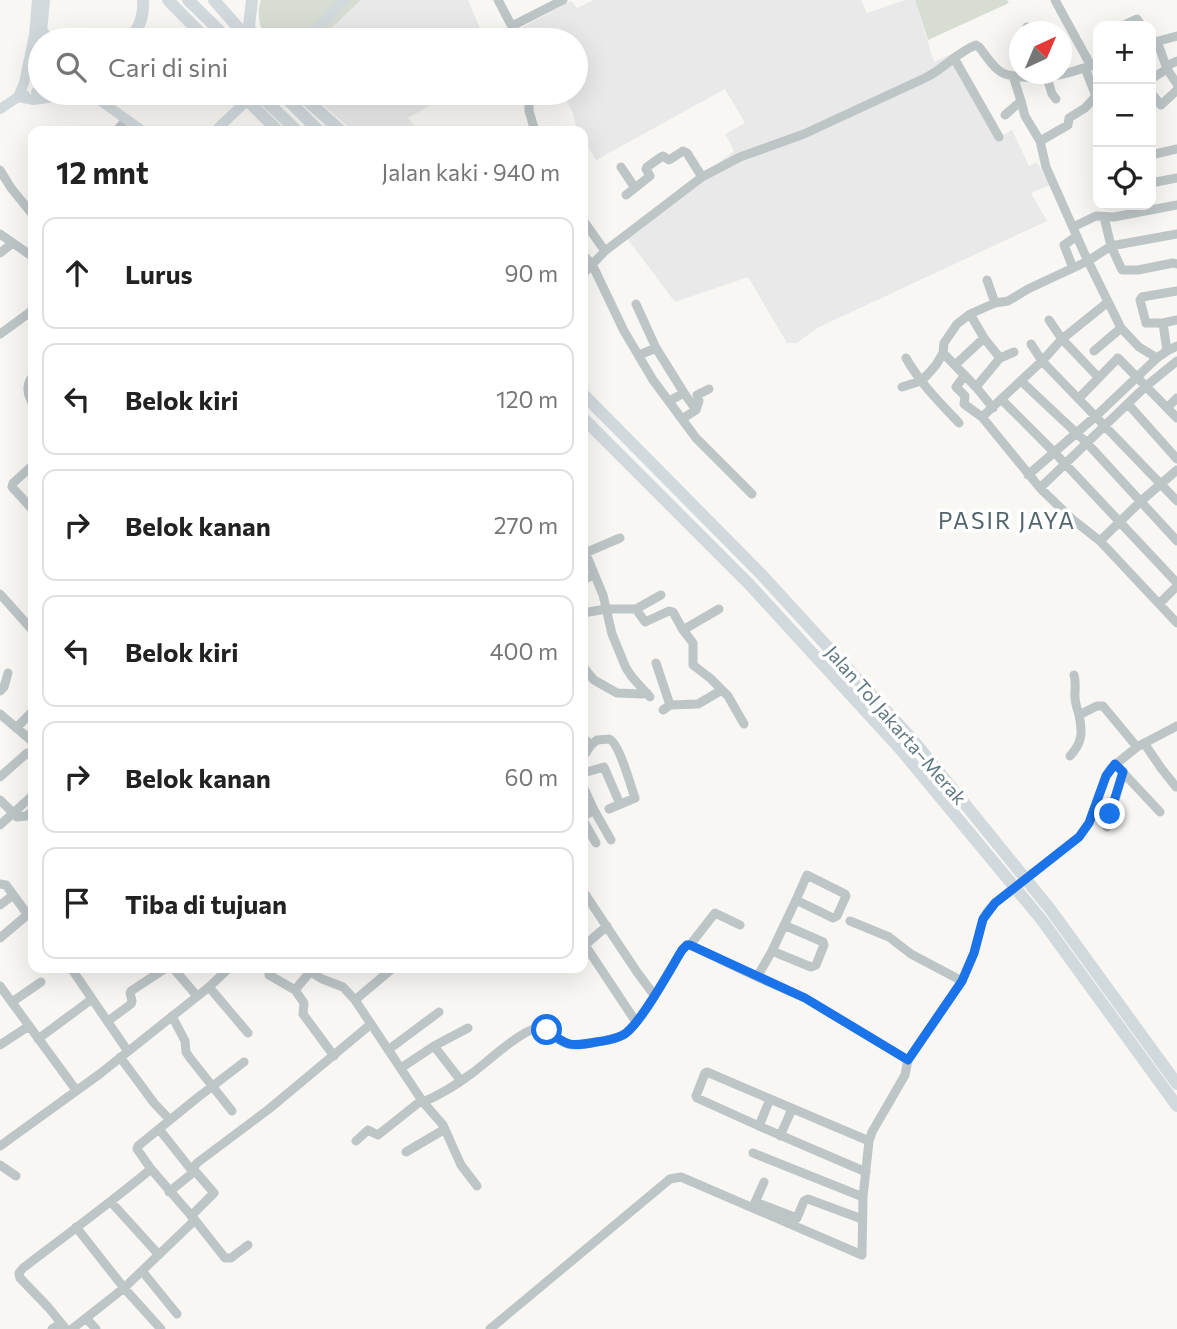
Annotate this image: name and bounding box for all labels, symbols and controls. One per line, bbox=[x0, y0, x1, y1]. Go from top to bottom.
north arrow bbox=[1009, 21, 1072, 84]
map controls bbox=[1093, 21, 1156, 210]
button: + bbox=[1093, 21, 1156, 84]
search box bbox=[28, 28, 588, 105]
icon: search bbox=[52, 48, 90, 86]
text: Cari di sini bbox=[108, 51, 228, 82]
button: − bbox=[1093, 84, 1156, 147]
button: locate bbox=[1093, 147, 1156, 210]
text: 12 mnt bbox=[56, 153, 149, 190]
text: Jalan kaki · 940 m bbox=[381, 158, 560, 186]
icon: ahead bbox=[58, 254, 96, 292]
text: Lurus bbox=[125, 258, 193, 289]
text: 90 m bbox=[505, 259, 558, 287]
icon: left bbox=[58, 380, 96, 418]
text: Belok kiri bbox=[125, 384, 239, 415]
text: 120 m bbox=[496, 385, 558, 413]
icon: right bbox=[58, 506, 96, 544]
district label: PASIR JAYA bbox=[938, 506, 1076, 534]
text: Belok kanan bbox=[125, 510, 271, 541]
text: 270 m bbox=[494, 511, 558, 539]
icon: left bbox=[58, 632, 96, 670]
text: Belok kiri bbox=[125, 636, 239, 667]
text: 400 m bbox=[490, 637, 558, 665]
street label: Jalan Tol Jakarta–Merak bbox=[821, 640, 972, 809]
icon: right bbox=[58, 758, 96, 796]
text: Belok kanan bbox=[125, 762, 271, 793]
text: 60 m bbox=[505, 763, 558, 791]
route end bbox=[1094, 798, 1125, 829]
icon: arrive bbox=[58, 884, 96, 922]
text: Tiba di tujuan bbox=[125, 888, 287, 919]
route start bbox=[531, 1014, 562, 1045]

